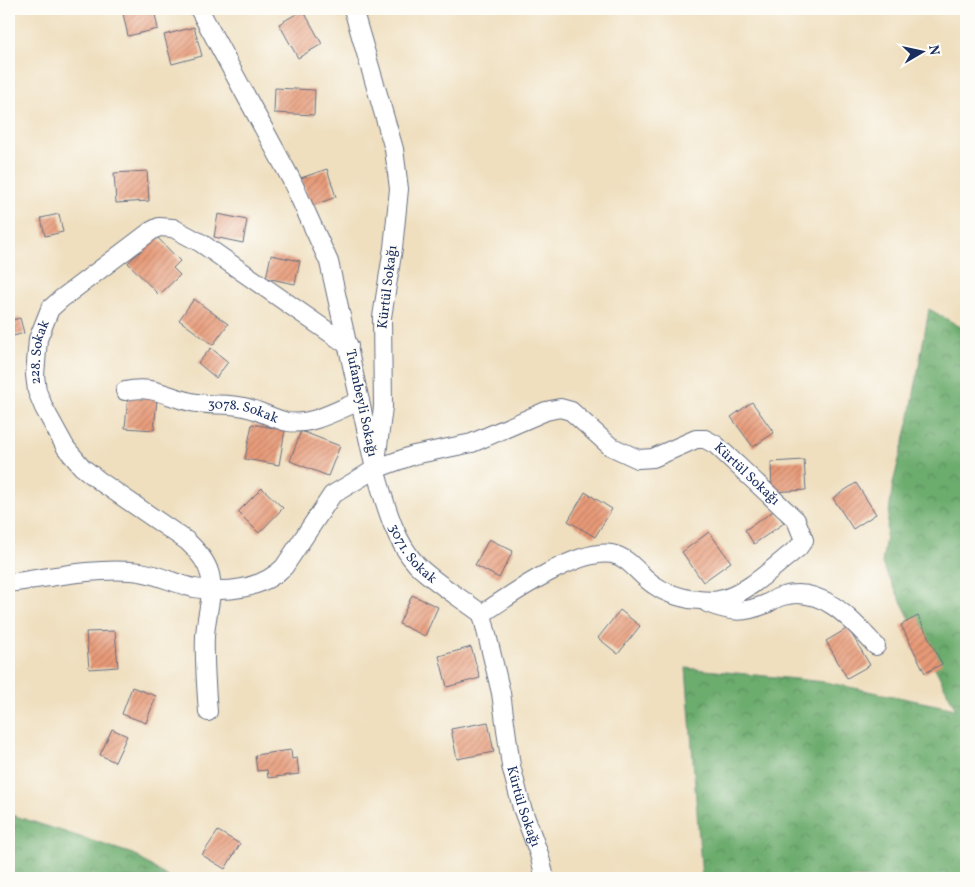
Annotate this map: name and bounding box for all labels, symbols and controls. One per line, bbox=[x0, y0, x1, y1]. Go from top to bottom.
north arrow bbox=[898, 28, 948, 78]
text: N bbox=[923, 44, 944, 57]
street label: Kürtül Sokağı bbox=[373, 244, 403, 330]
street label: 228. Sokak bbox=[25, 317, 54, 386]
street label: Tufanbeyli Sokağı bbox=[340, 347, 382, 459]
street label: 3078. Sokak bbox=[207, 395, 282, 428]
street label: Kürtül Sokağı bbox=[710, 438, 784, 510]
street label: 3071. Sokak bbox=[384, 521, 441, 588]
street label: Kürtül Sokağı bbox=[502, 764, 545, 850]

